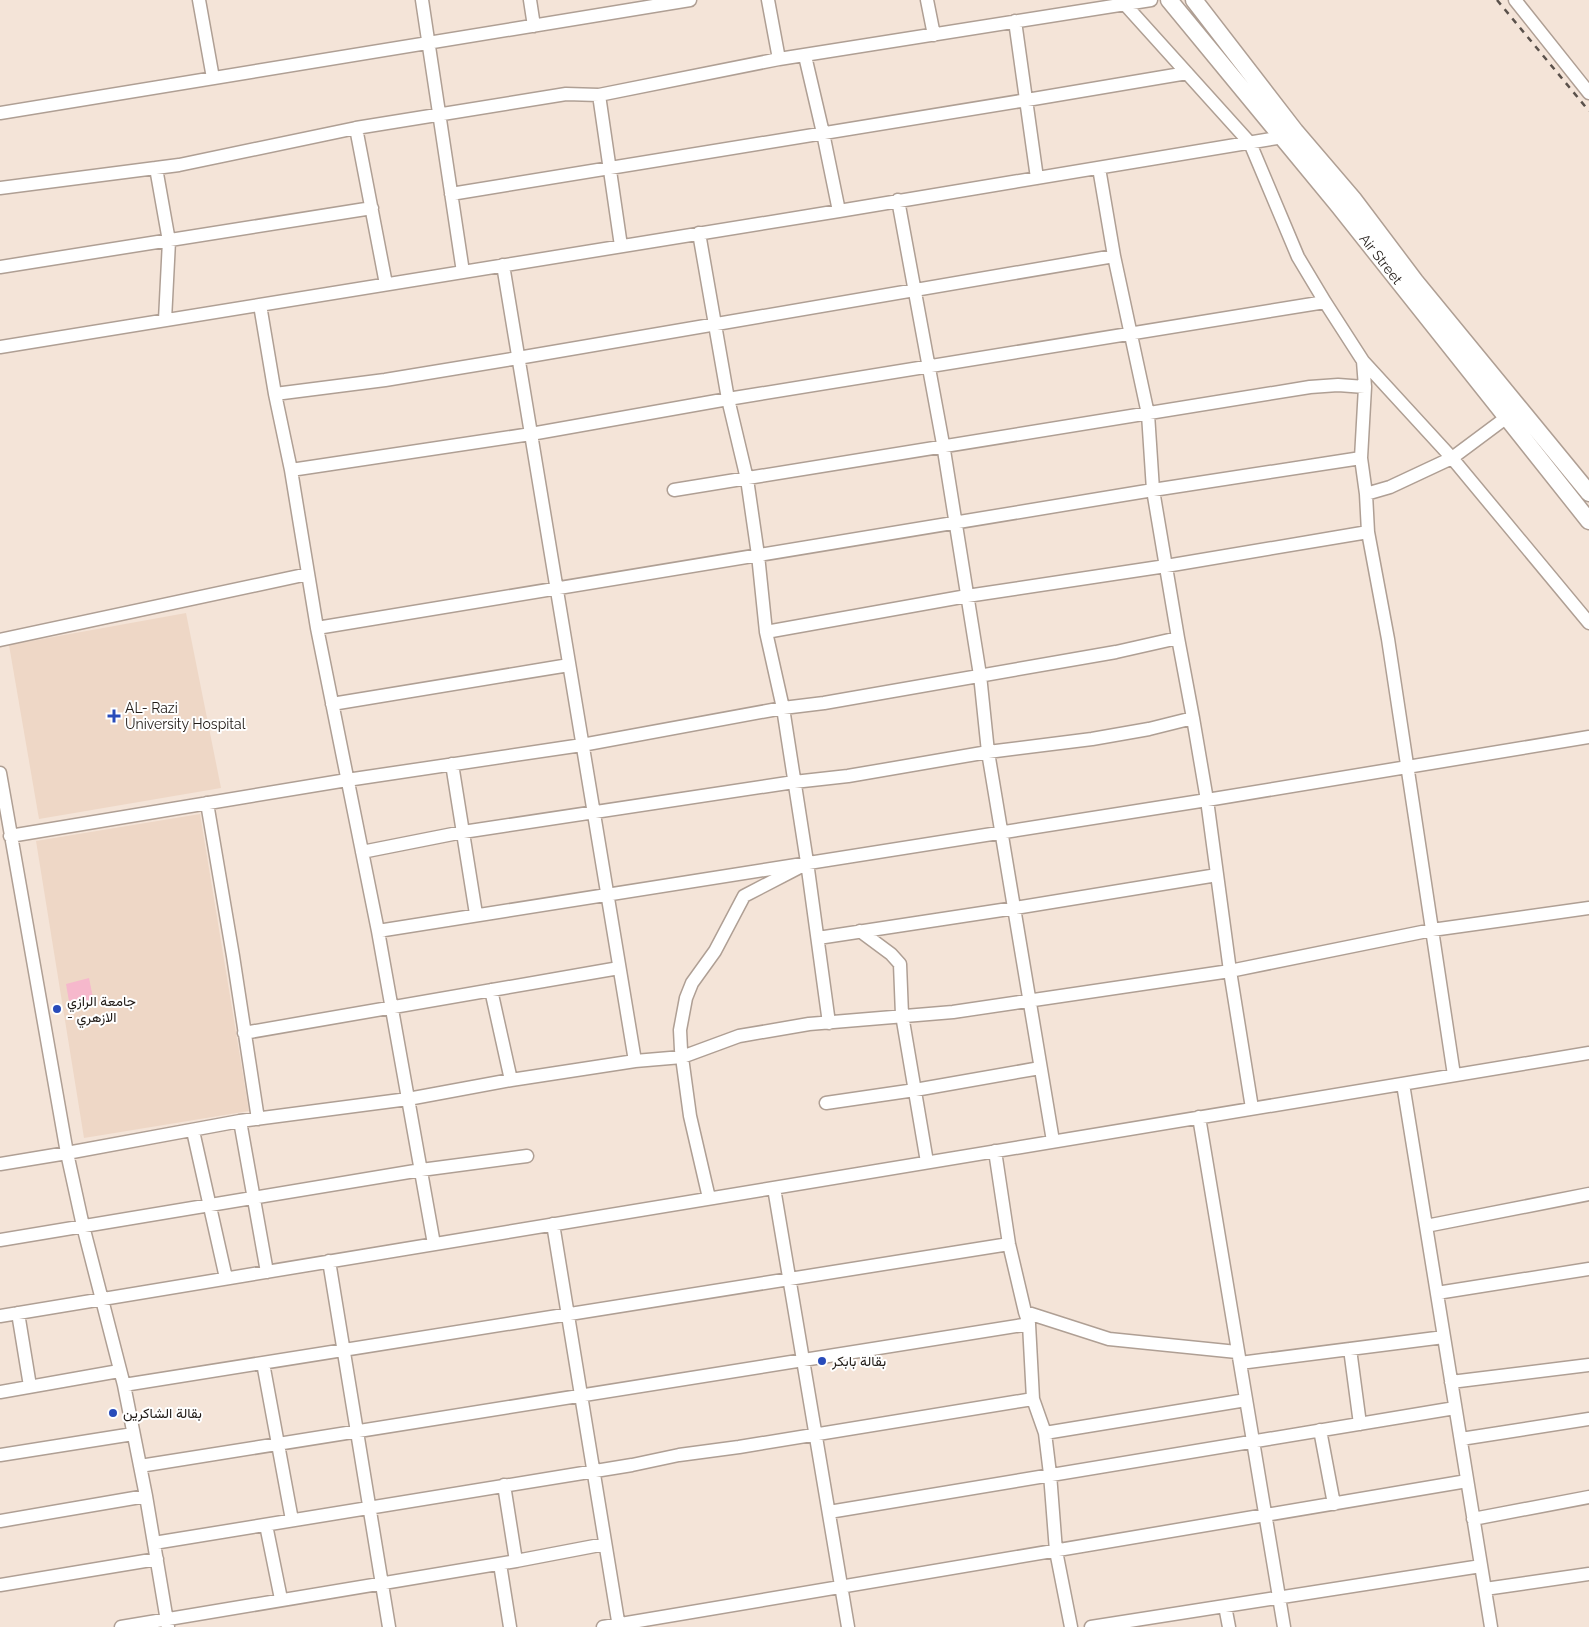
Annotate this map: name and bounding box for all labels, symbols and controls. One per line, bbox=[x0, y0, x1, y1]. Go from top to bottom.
street label: Air Street bbox=[1356, 231, 1406, 288]
place label: AL- Razi University Hospital bbox=[125, 700, 246, 732]
marker: AL- Razi University Hospital bbox=[107, 709, 121, 723]
place label: جامعة الرازي - الازهري bbox=[67, 993, 136, 1029]
marker: جامعة الرازي - الازهري bbox=[51, 1003, 63, 1015]
place label: بقالة بابكر bbox=[831, 1353, 886, 1370]
marker: بقالة بابكر bbox=[816, 1355, 828, 1367]
place label: بقالة الشاكرين bbox=[123, 1405, 202, 1422]
marker: بقالة الشاكرين bbox=[107, 1407, 119, 1419]

